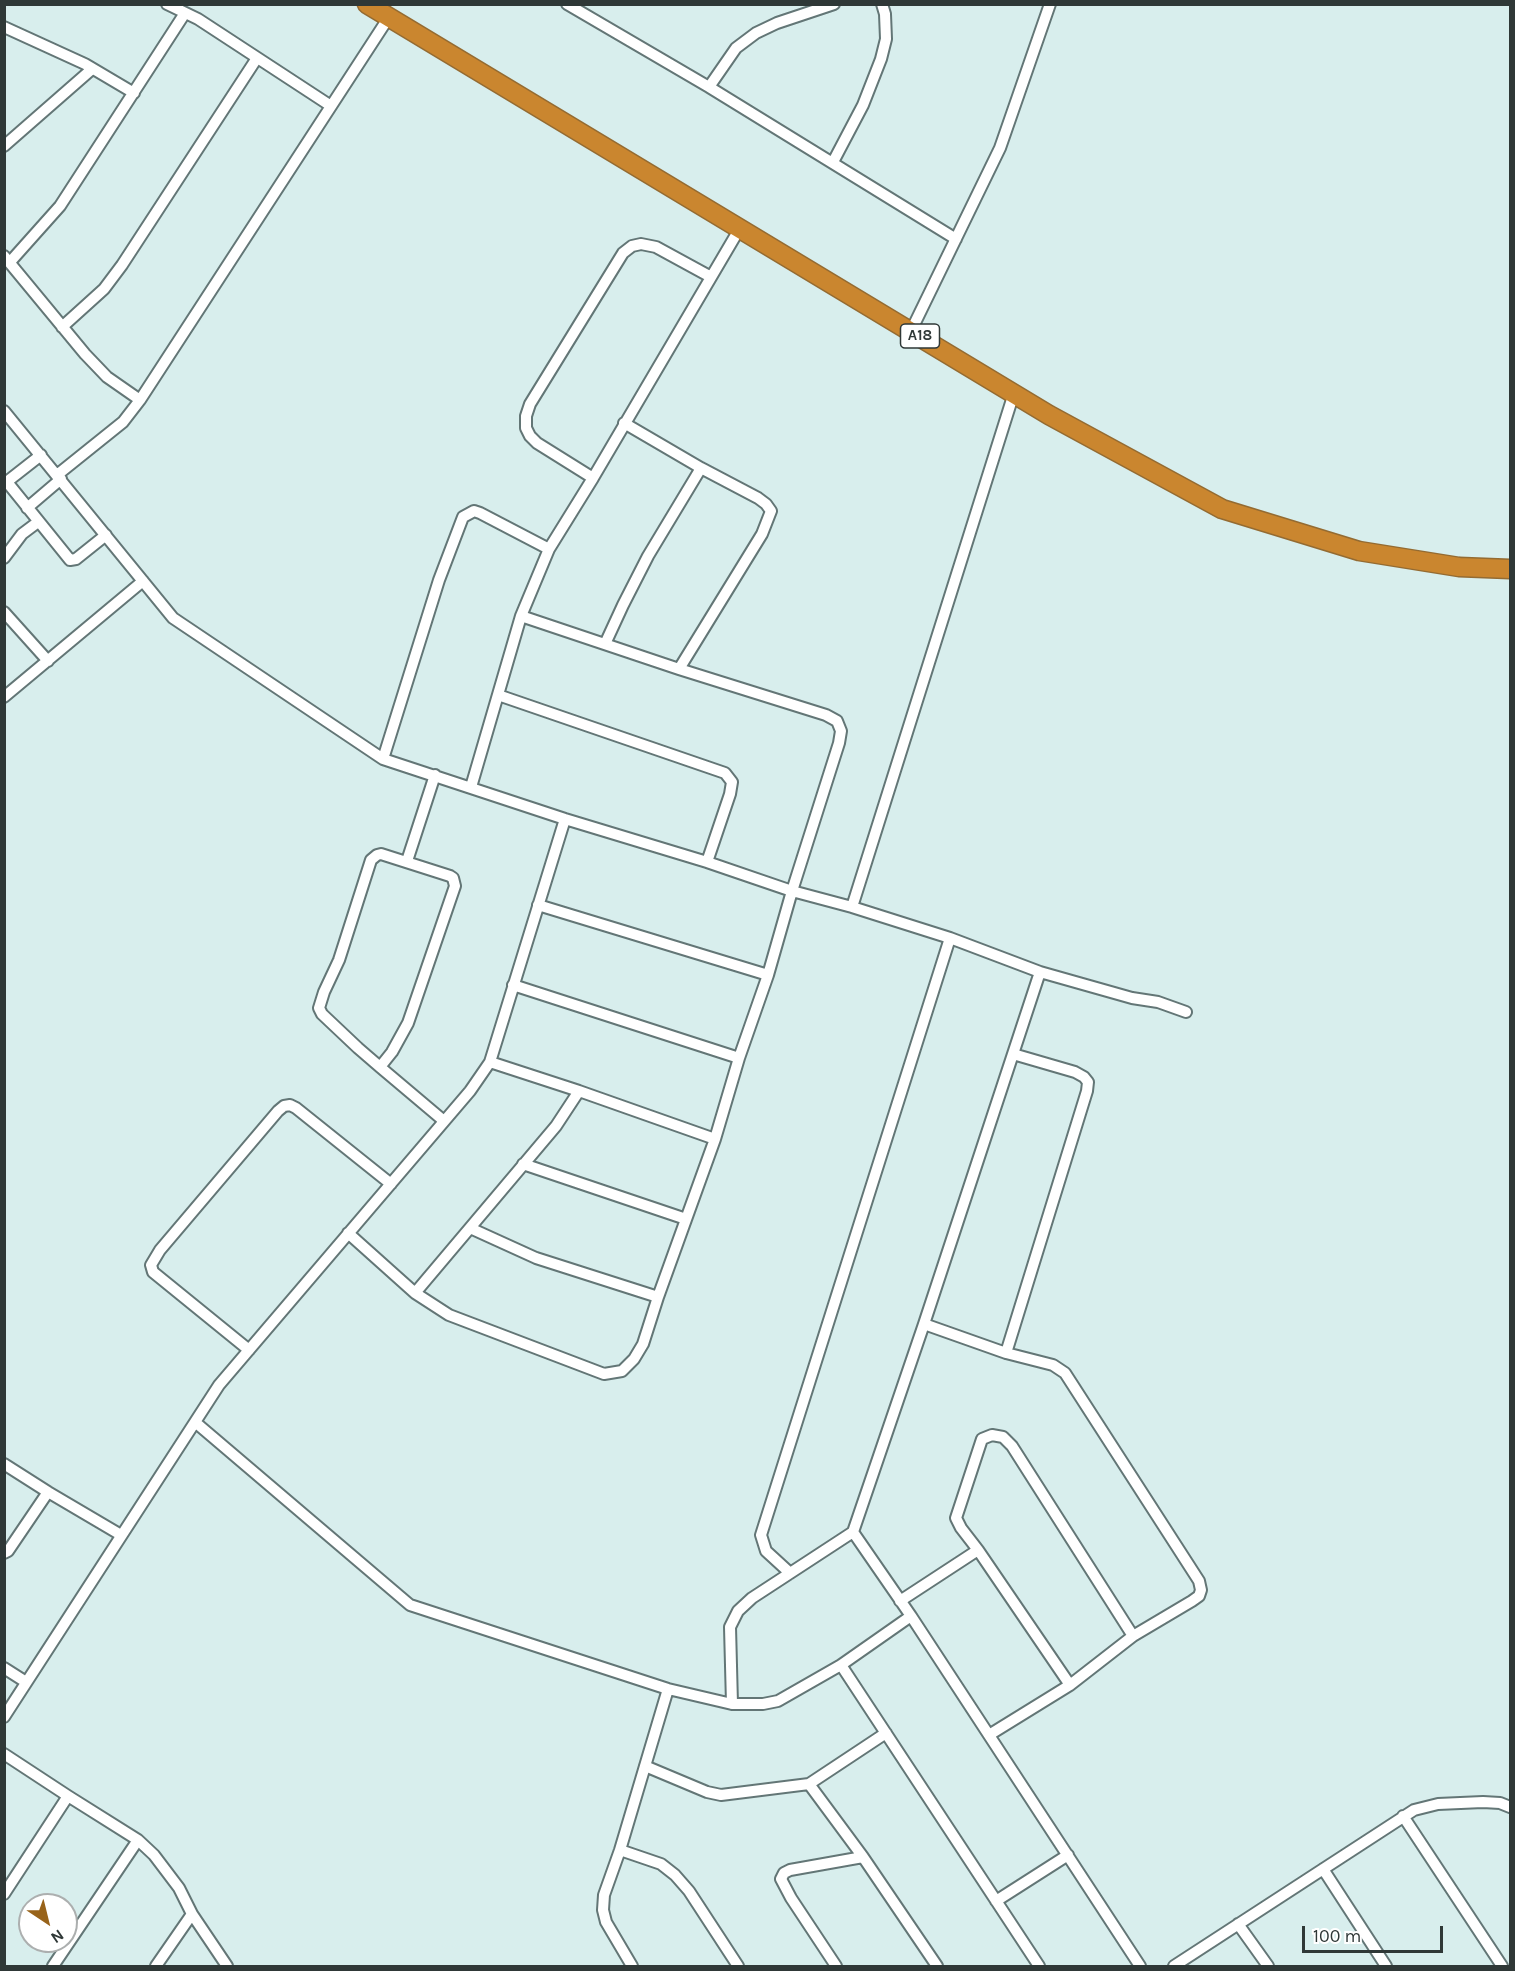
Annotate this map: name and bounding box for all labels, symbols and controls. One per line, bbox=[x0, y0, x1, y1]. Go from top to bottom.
road number: A18 bbox=[900, 324, 940, 348]
north arrow bbox=[18, 1893, 78, 1953]
scale bar bbox=[1305, 1914, 1446, 1952]
text: N bbox=[47, 1925, 68, 1948]
text: 100 m bbox=[1313, 1925, 1361, 1947]

